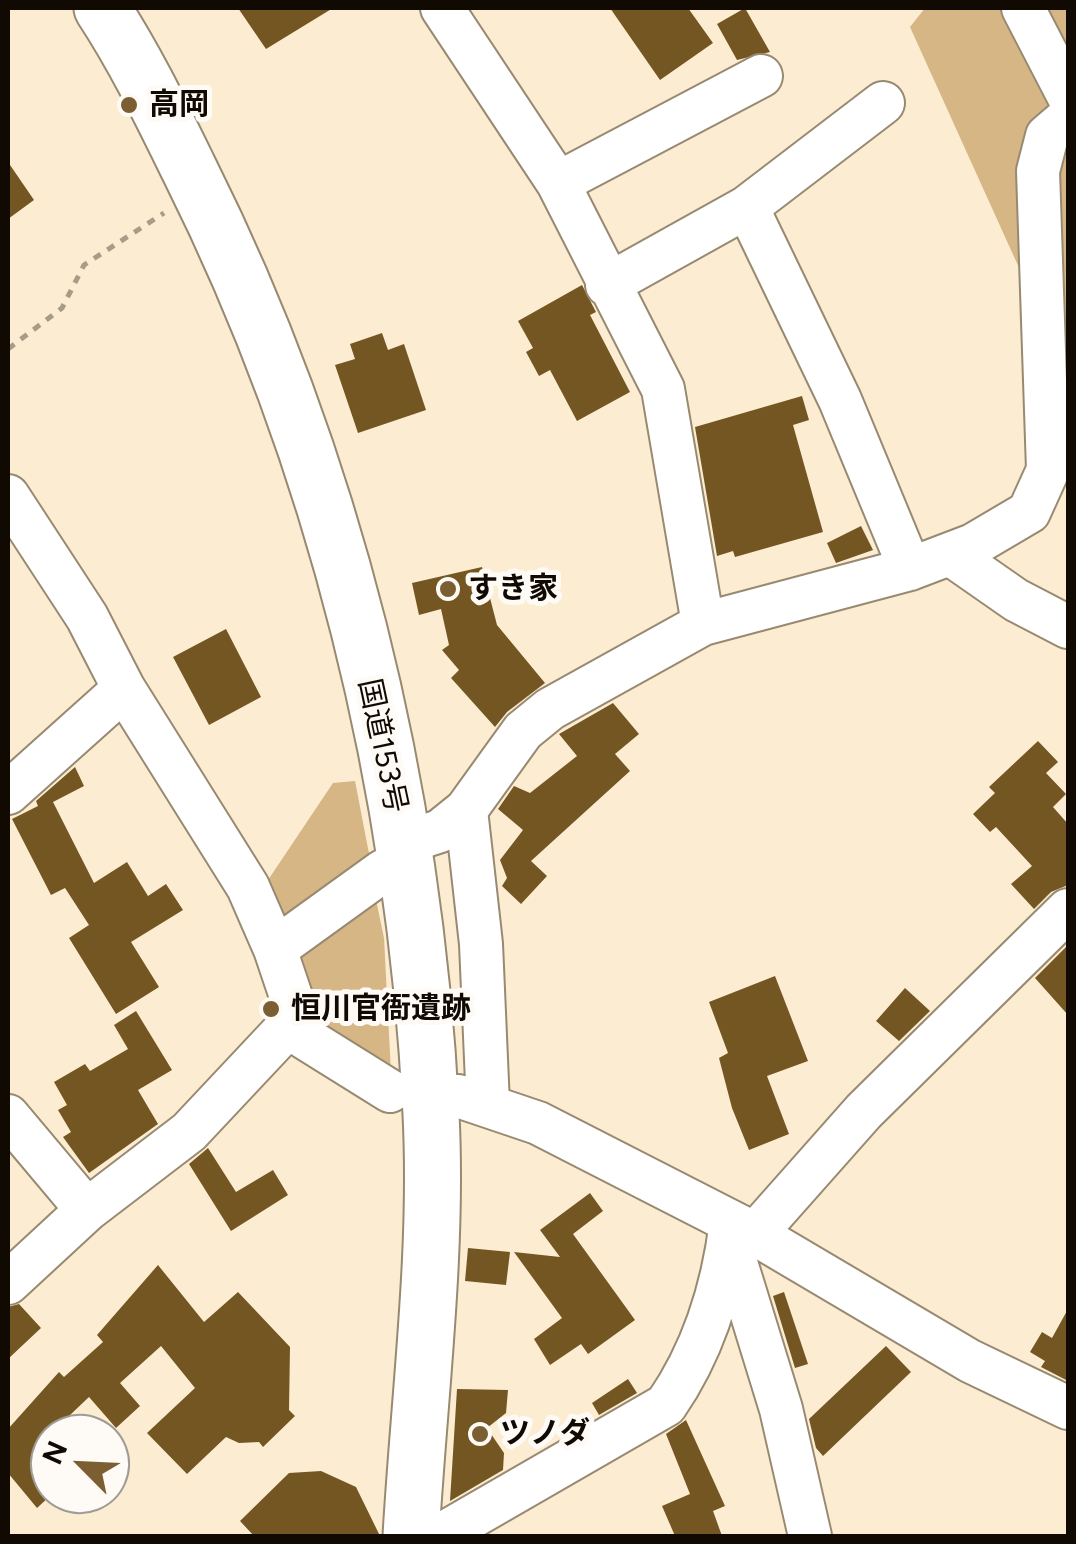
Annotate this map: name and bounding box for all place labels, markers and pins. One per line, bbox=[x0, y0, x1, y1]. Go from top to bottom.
place label: 高岡 bbox=[149, 87, 209, 123]
marker: 高岡 bbox=[118, 94, 140, 116]
place label: すき家 bbox=[468, 571, 558, 607]
marker: すき家 bbox=[437, 578, 459, 600]
place label: 恒川官衙遺跡 bbox=[291, 991, 471, 1027]
marker: 恒川官衙遺跡 bbox=[260, 998, 282, 1020]
place label: ツノダ bbox=[500, 1416, 590, 1452]
marker: ツノダ bbox=[469, 1423, 491, 1445]

